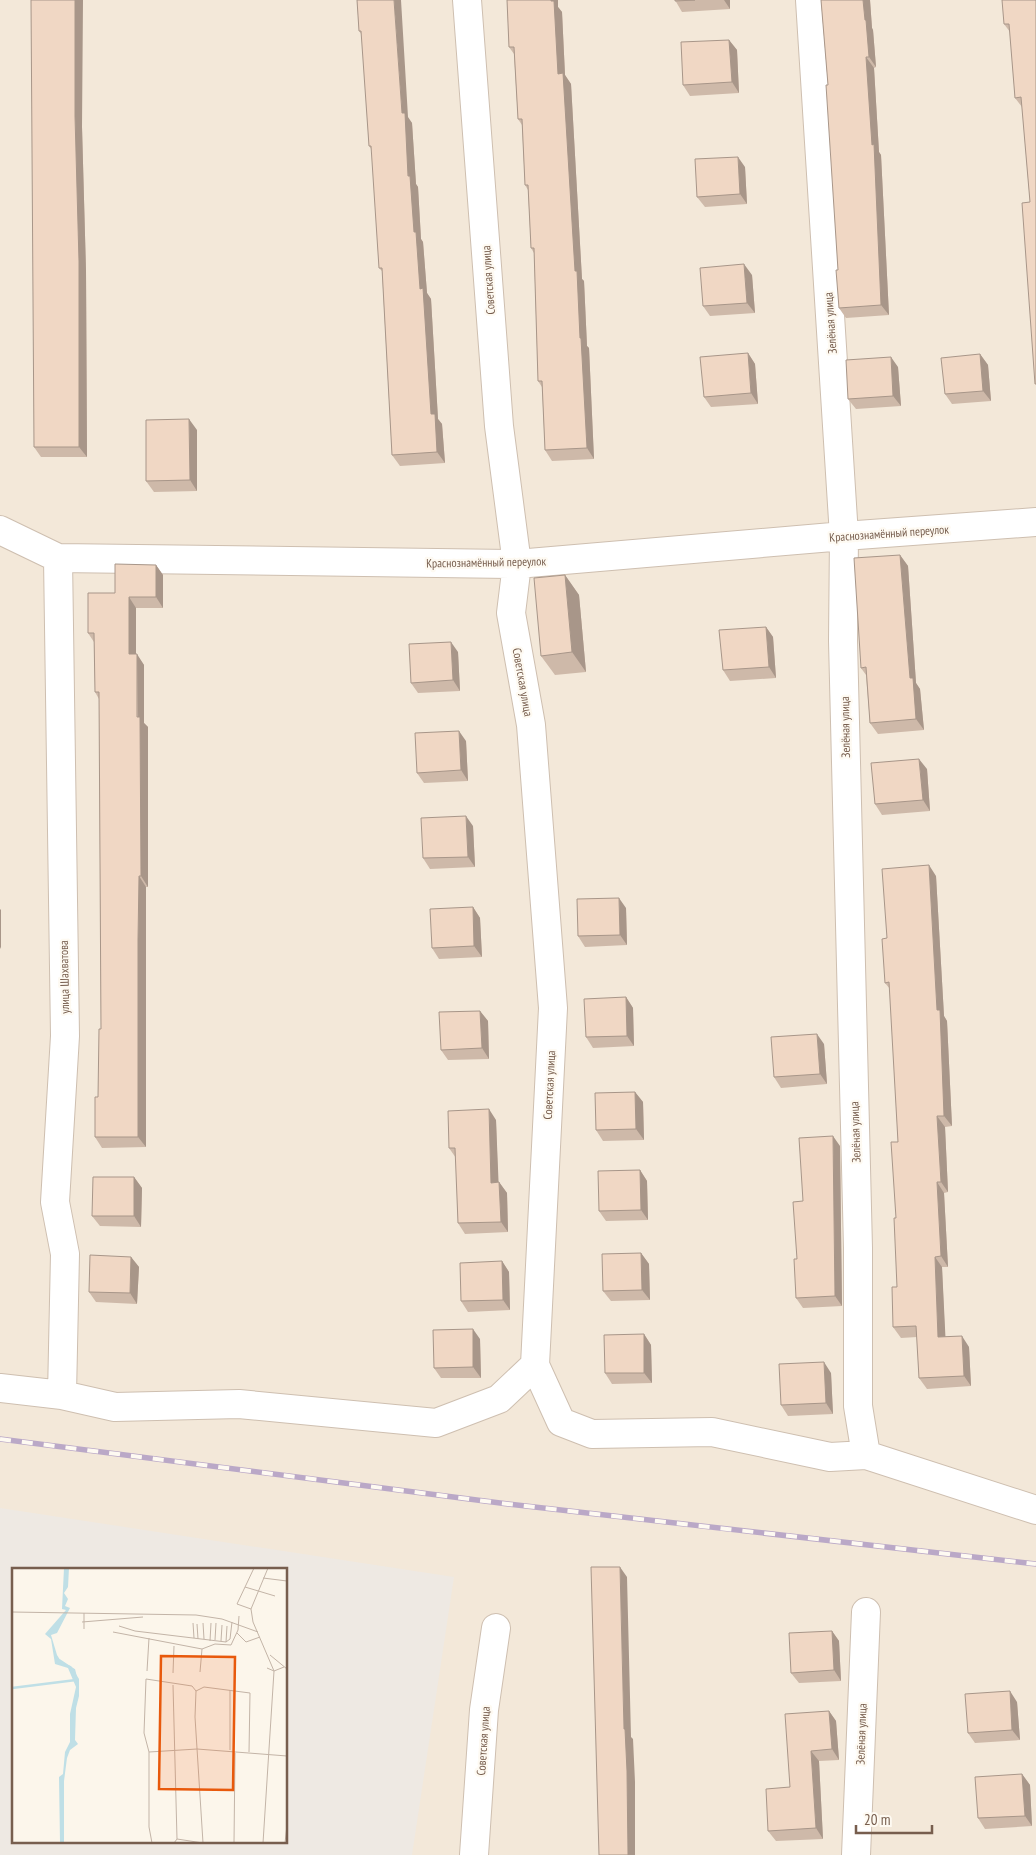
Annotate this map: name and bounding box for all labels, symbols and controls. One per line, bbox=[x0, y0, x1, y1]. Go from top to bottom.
street label: Советская улица bbox=[478, 245, 498, 315]
street label: Зелёная улица bbox=[820, 292, 840, 354]
street label: Краснознамённый переулок bbox=[829, 521, 950, 545]
street label: Краснознамённый переулок bbox=[426, 553, 546, 571]
street label: Советская улица bbox=[510, 647, 536, 718]
street label: Зелёная улица bbox=[837, 696, 853, 758]
street label: улица Шахватова bbox=[56, 940, 72, 1014]
street label: Советская улица bbox=[540, 1050, 558, 1120]
street label: Зелёная улица bbox=[846, 1101, 864, 1163]
inset map bbox=[12, 1568, 288, 1842]
street label: Зелёная улица bbox=[852, 1703, 870, 1765]
street label: Советская улица bbox=[473, 1706, 493, 1776]
scale bar bbox=[856, 1802, 932, 1834]
text: 20 m bbox=[864, 1810, 890, 1829]

